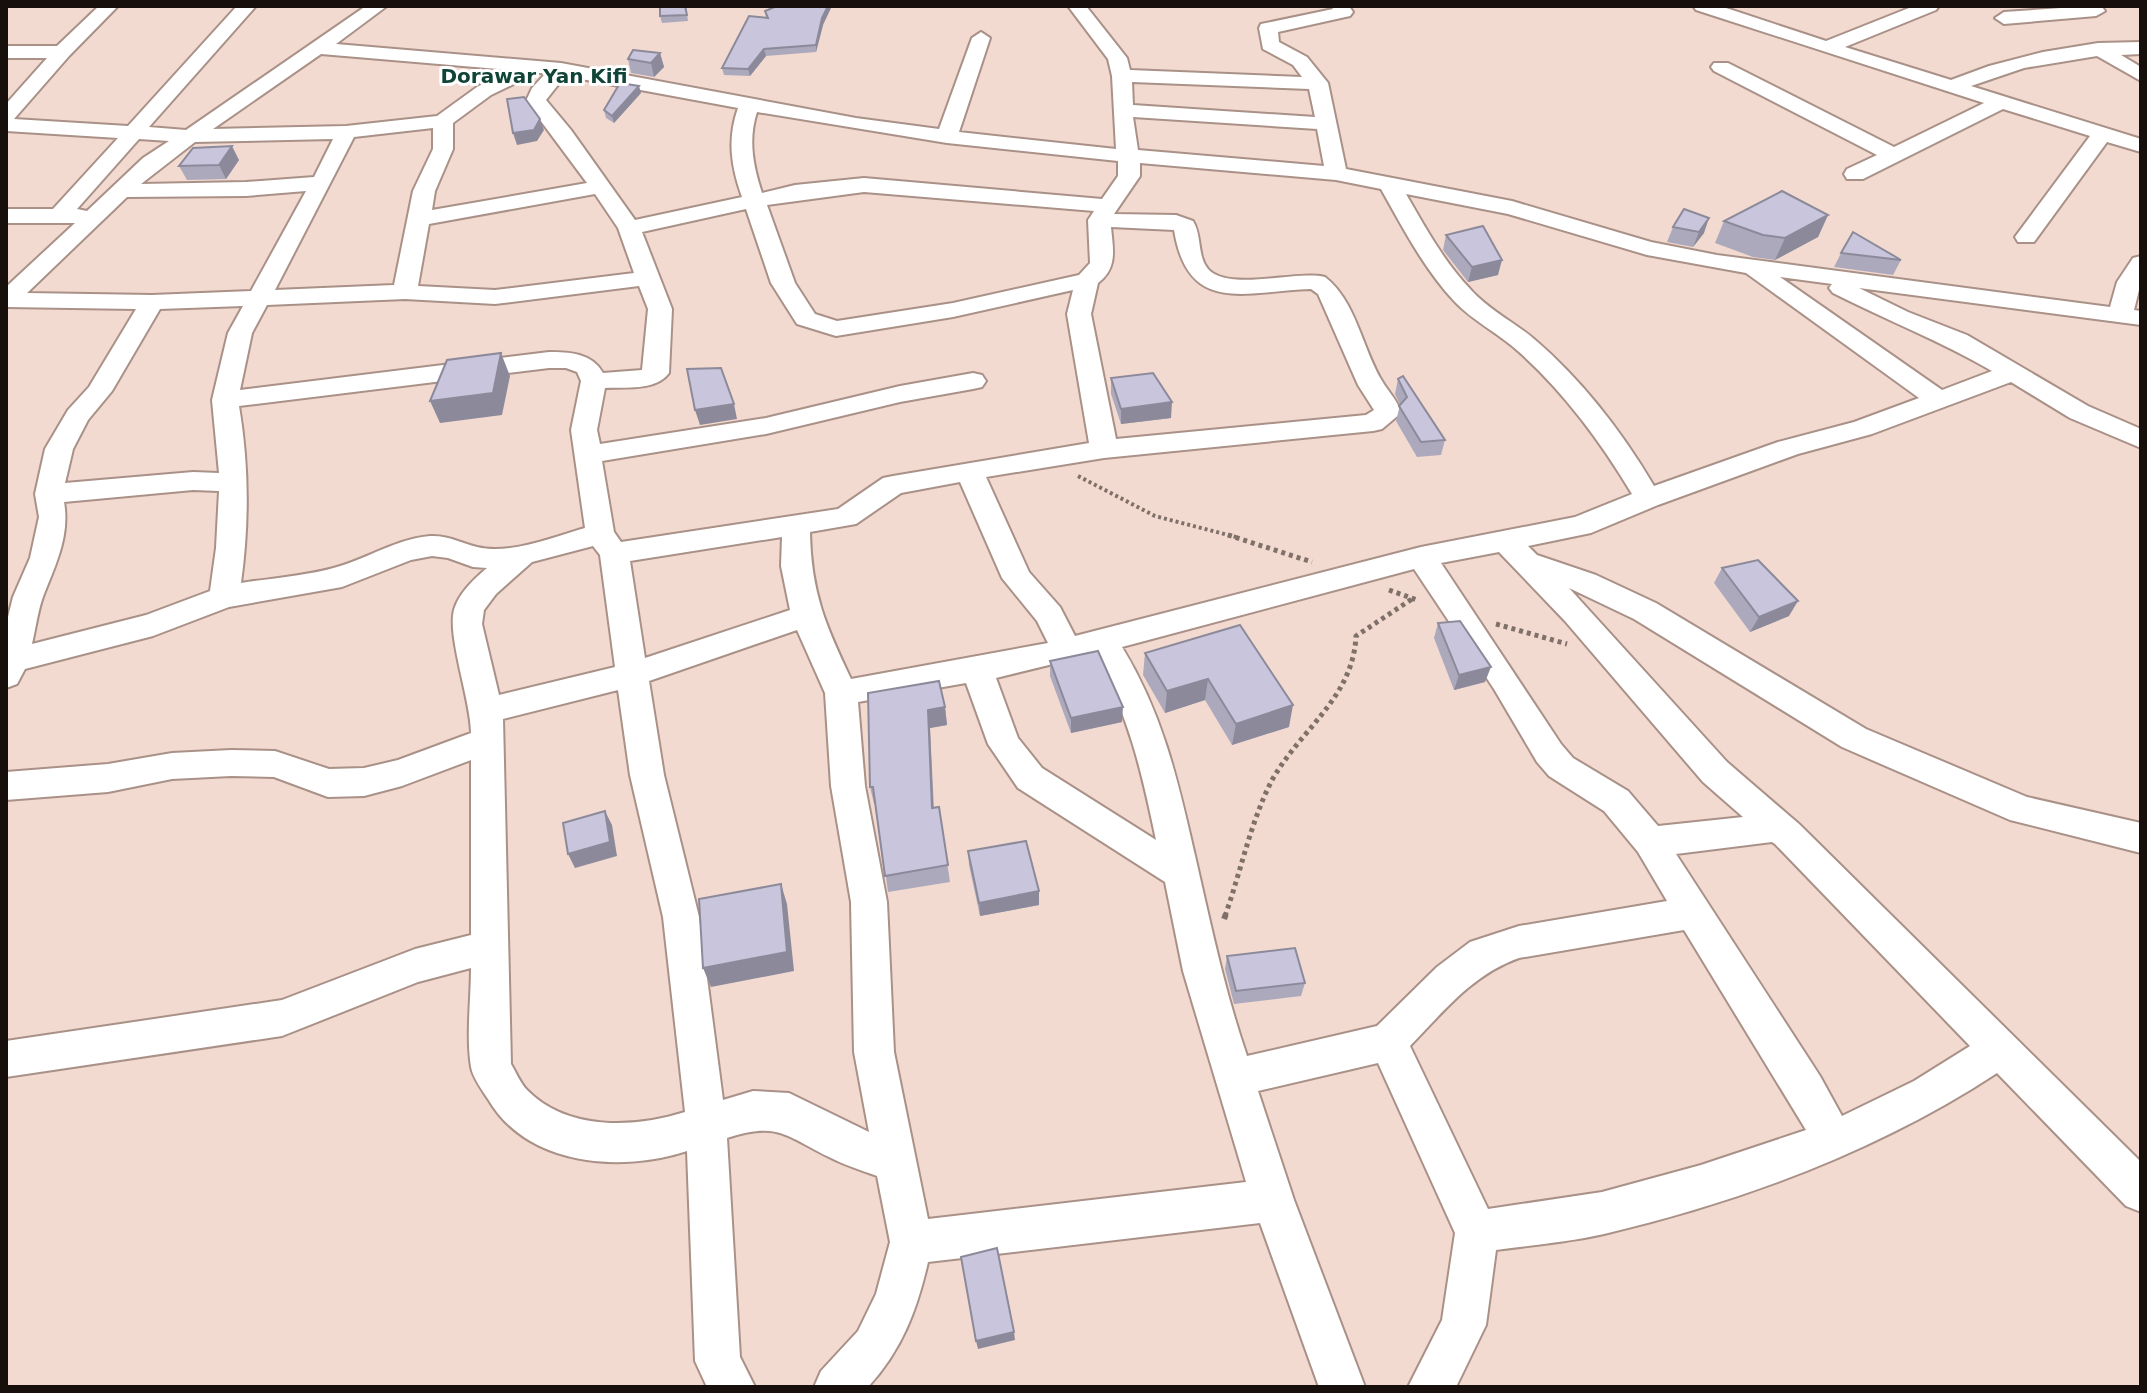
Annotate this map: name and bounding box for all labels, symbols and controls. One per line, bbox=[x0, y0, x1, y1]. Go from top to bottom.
district label: Dorawar Yan Kifi bbox=[440, 64, 628, 88]

